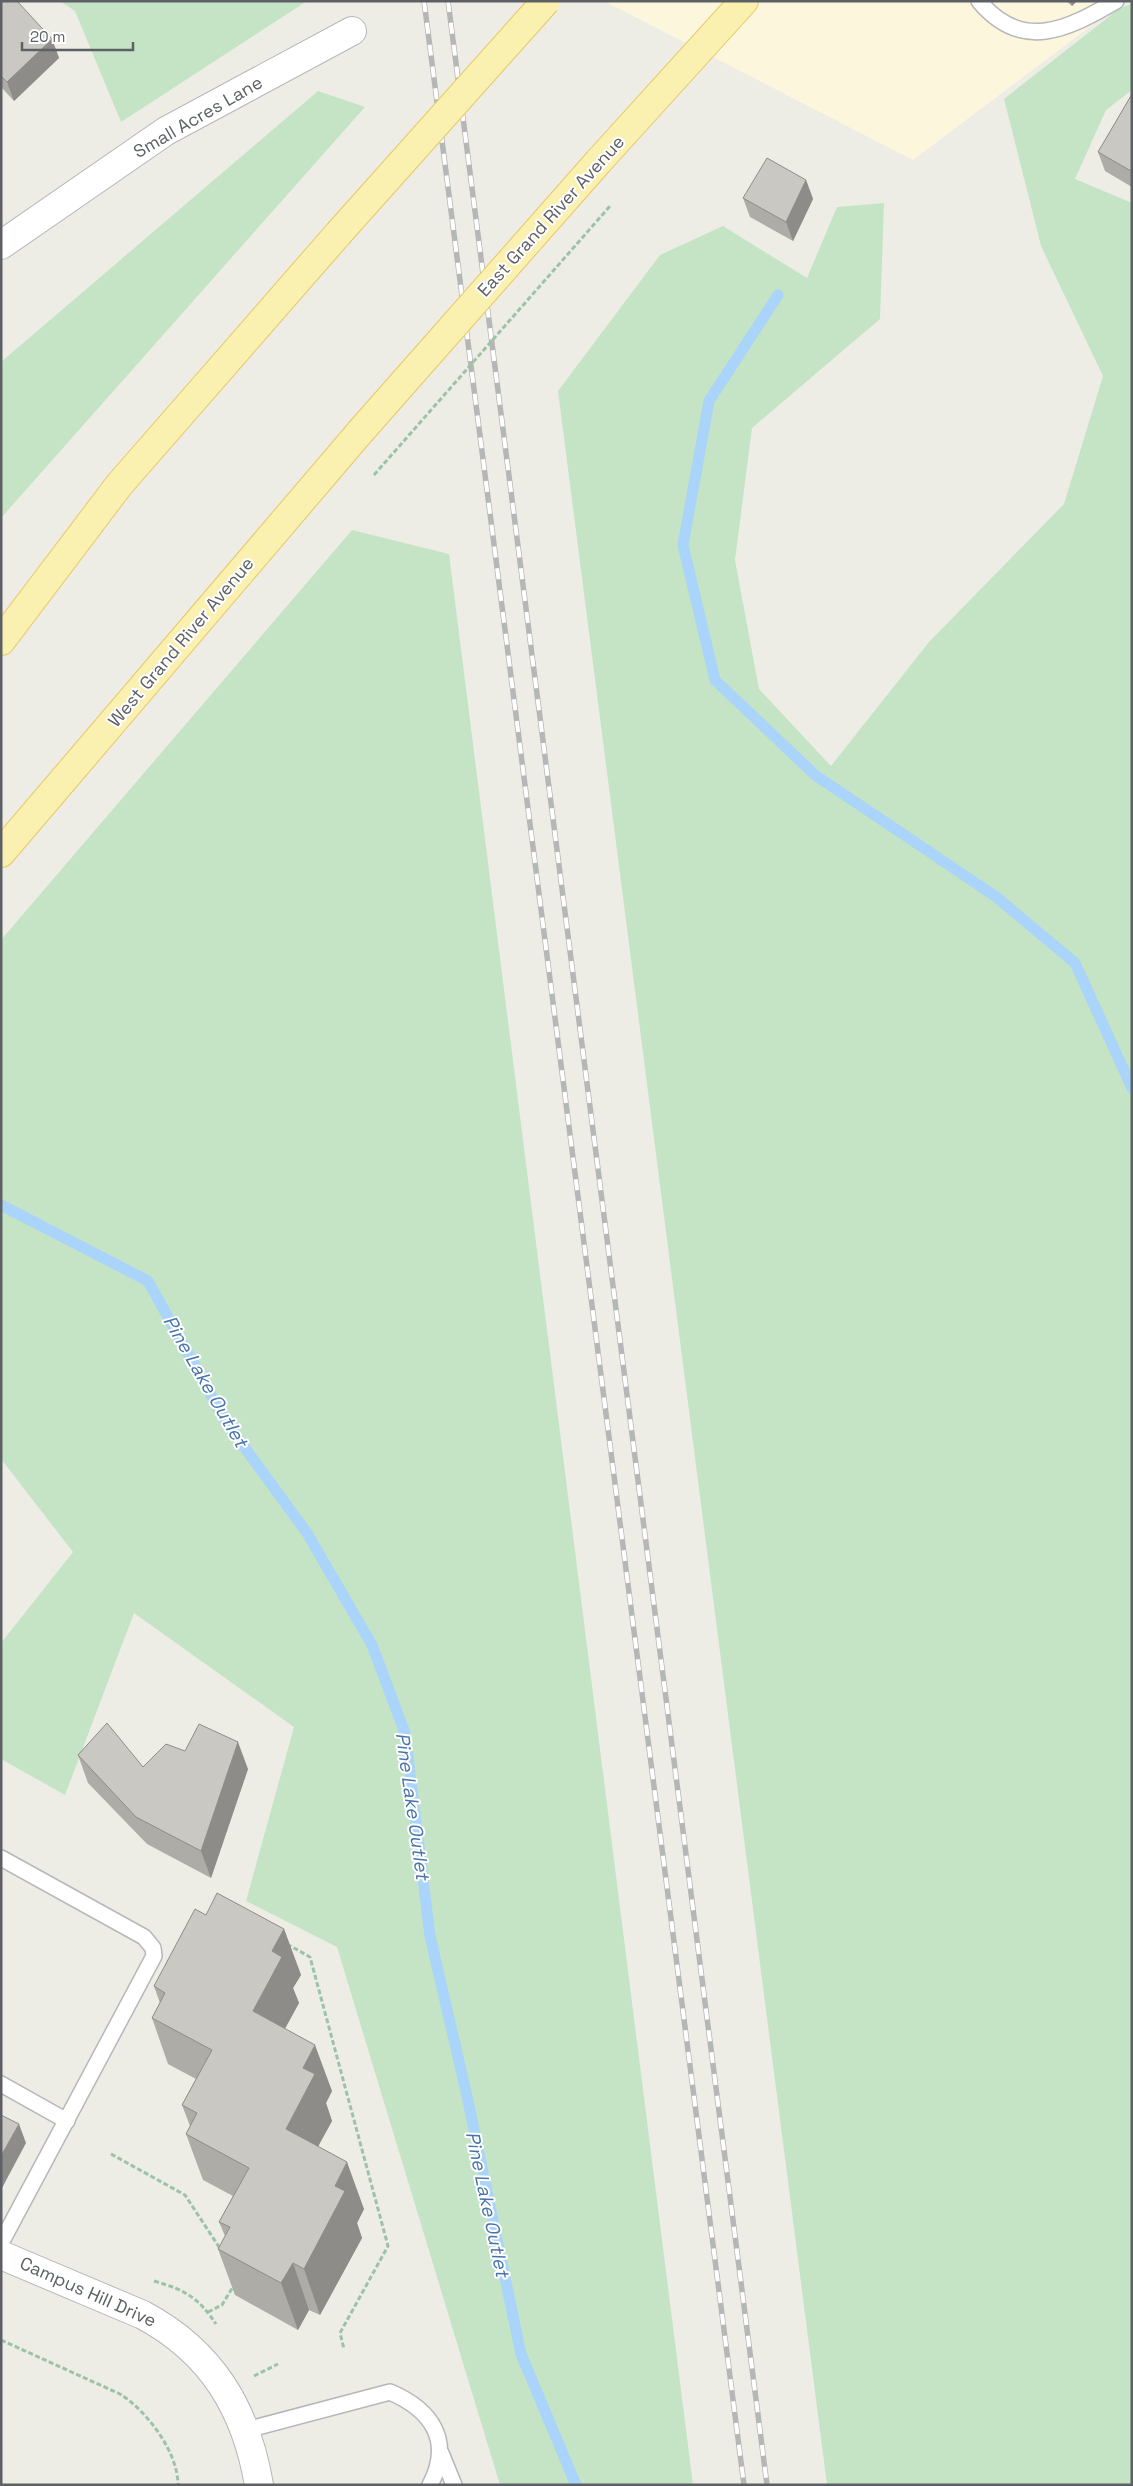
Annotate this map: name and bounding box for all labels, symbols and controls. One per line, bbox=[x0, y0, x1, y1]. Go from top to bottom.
scale bar bbox=[22, 20, 134, 52]
text: 20 m bbox=[30, 27, 65, 46]
street label: Small Acres Lane bbox=[129, 70, 266, 163]
street label: East Grand River Avenue bbox=[472, 130, 629, 301]
street label: West Grand River Avenue bbox=[103, 552, 258, 731]
water label: Pine Lake Outlet bbox=[158, 1311, 255, 1454]
water label: Pine Lake Outlet bbox=[390, 1731, 436, 1883]
water label: Pine Lake Outlet bbox=[460, 2129, 516, 2281]
street label: Campus Hill Drive bbox=[16, 2251, 160, 2332]

